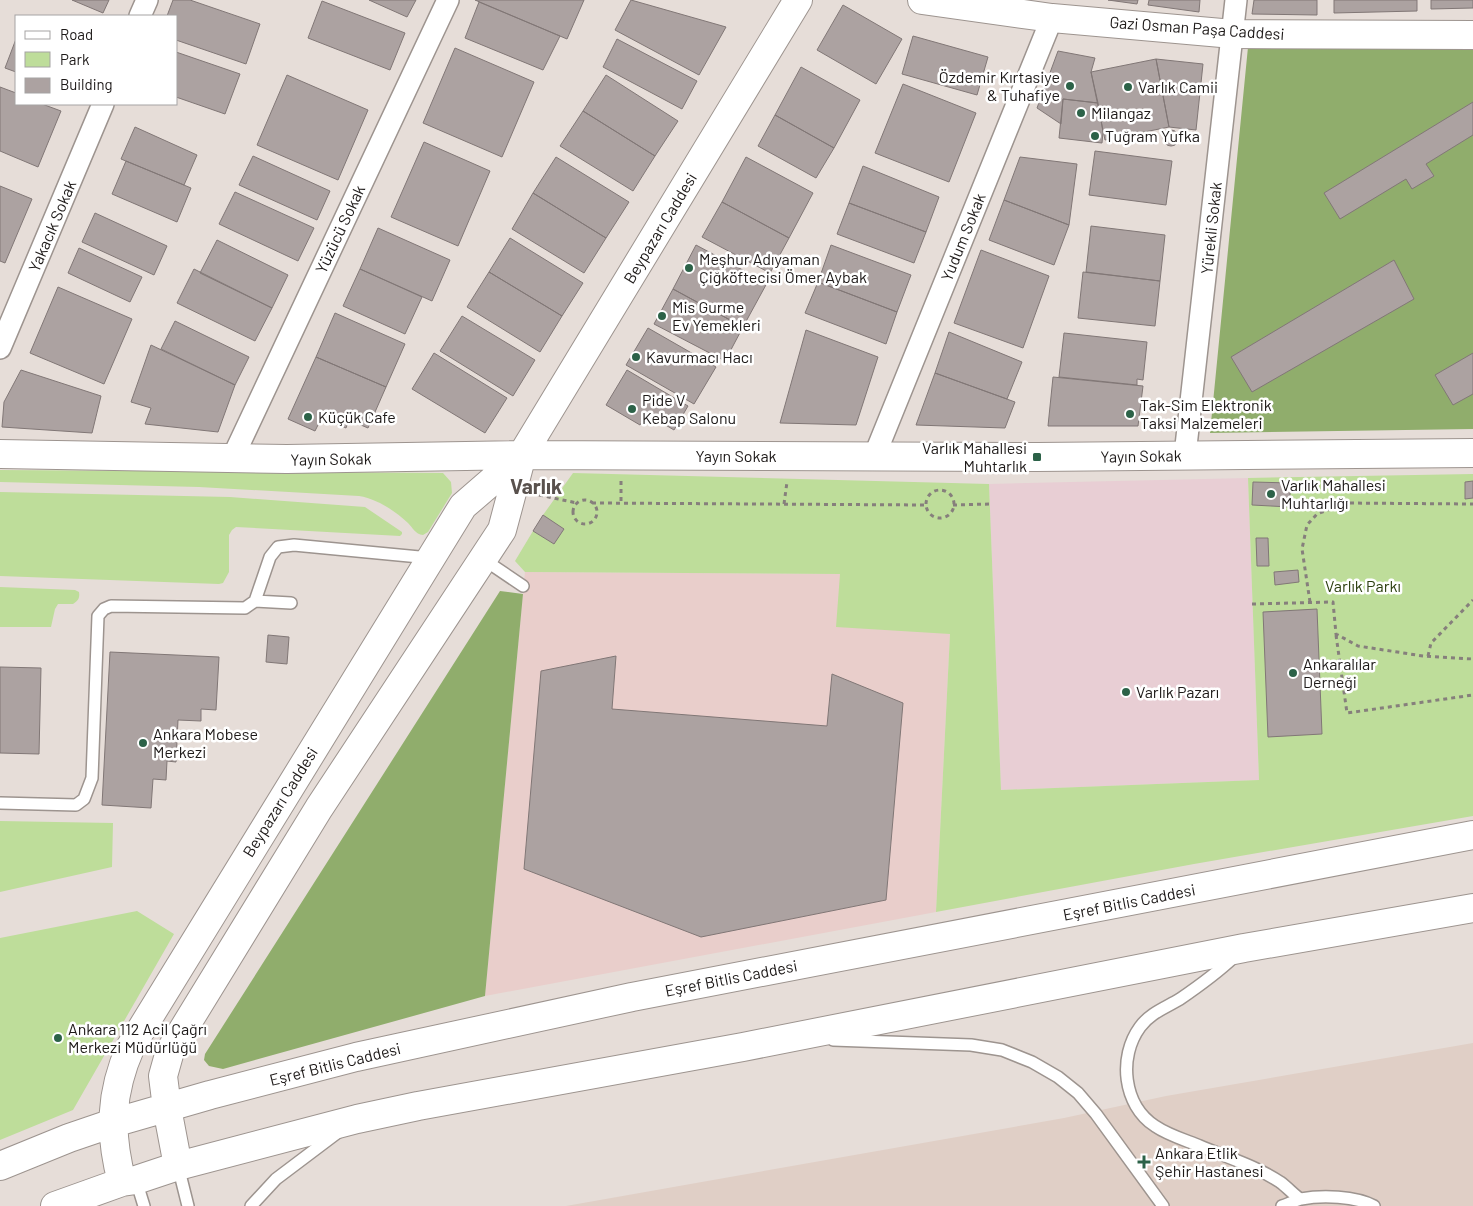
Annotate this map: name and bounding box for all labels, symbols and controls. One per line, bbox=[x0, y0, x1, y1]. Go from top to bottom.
street label: Gazi Osman Paşa Caddesi bbox=[1109, 12, 1285, 43]
legend bbox=[15, 15, 178, 105]
text: Road bbox=[60, 25, 93, 43]
text: Park bbox=[60, 50, 90, 68]
place label: Özdemir Kırtasiye & Tuhafiye bbox=[939, 67, 1060, 104]
text: Building bbox=[60, 75, 113, 93]
place label: Varlık Camii bbox=[1138, 77, 1218, 96]
marker: Özdemir Kırtasiye & Tuhafiye bbox=[1064, 80, 1076, 92]
marker: Varlık Camii bbox=[1122, 81, 1134, 93]
place label: Milangaz bbox=[1091, 103, 1151, 122]
marker: Milangaz bbox=[1075, 107, 1087, 119]
place label: Tuğram Yufka bbox=[1105, 126, 1200, 145]
marker: Tuğram Yufka bbox=[1089, 130, 1101, 142]
street label: Beypazarı Caddesi bbox=[619, 169, 700, 287]
street label: Yakacık Sokak bbox=[24, 177, 79, 274]
street label: Yürekli Sokak bbox=[1196, 181, 1225, 275]
street label: Yüzücü Sokak bbox=[311, 182, 368, 276]
street label: Yudum Sokak bbox=[936, 190, 989, 284]
place label: Meşhur Adıyaman Çiğköftecisi Ömer Aybak bbox=[699, 249, 867, 286]
marker: Meşhur Adıyaman Çiğköftecisi Ömer Aybak bbox=[683, 262, 695, 274]
place label: Mis Gurme Ev Yemekleri bbox=[672, 297, 761, 334]
marker: Mis Gurme Ev Yemekleri bbox=[656, 310, 668, 322]
place label: Kavurmacı Hacı bbox=[646, 347, 753, 366]
marker: Kavurmacı Hacı bbox=[630, 351, 642, 363]
place label: Pide V Kebap Salonu bbox=[642, 390, 736, 427]
place label: Tak-Sim Elektronik Taksi Malzemeleri bbox=[1140, 395, 1272, 432]
marker: Pide V Kebap Salonu bbox=[626, 403, 638, 415]
place label: Küçük Cafe bbox=[318, 407, 396, 426]
marker: Tak-Sim Elektronik Taksi Malzemeleri bbox=[1124, 408, 1136, 420]
marker: Küçük Cafe bbox=[302, 411, 314, 423]
place label: Varlık Mahallesi Muhtarlık bbox=[922, 438, 1027, 475]
street label: Yayın Sokak bbox=[1100, 445, 1182, 466]
street label: Yayın Sokak bbox=[695, 446, 777, 465]
street label: Yayın Sokak bbox=[290, 448, 372, 469]
marker: Varlık Mahallesi Muhtarlık bbox=[1031, 451, 1043, 463]
district label: Varlık bbox=[510, 473, 562, 498]
place label: Varlık Mahallesi Muhtarlığı bbox=[1281, 475, 1386, 512]
marker: Varlık Mahallesi Muhtarlığı bbox=[1265, 488, 1277, 500]
park label: Varlık Parkı bbox=[1325, 576, 1401, 595]
place label: Ankaralılar Derneği bbox=[1303, 654, 1376, 691]
marker: Ankaralılar Derneği bbox=[1287, 667, 1299, 679]
place label: Varlık Pazarı bbox=[1136, 682, 1219, 701]
marker: Varlık Pazarı bbox=[1120, 686, 1132, 698]
place label: Ankara Mobese Merkezi bbox=[153, 724, 258, 761]
marker: Ankara Mobese Merkezi bbox=[137, 737, 149, 749]
street label: Beypazarı Caddesi bbox=[238, 743, 321, 860]
street label: Eşref Bitlis Caddesi bbox=[1061, 879, 1197, 924]
street label: Eşref Bitlis Caddesi bbox=[663, 955, 799, 1000]
place label: Ankara 112 Acil Çağrı Merkezi Müdürlüğü bbox=[68, 1019, 207, 1056]
marker: Ankara 112 Acil Çağrı Merkezi Müdürlüğü bbox=[52, 1032, 64, 1044]
street label: Eşref Bitlis Caddesi bbox=[267, 1038, 402, 1089]
place label: Ankara Etlik Şehir Hastanesi bbox=[1155, 1143, 1264, 1180]
marker: Ankara Etlik Şehir Hastanesi bbox=[1137, 1155, 1151, 1169]

